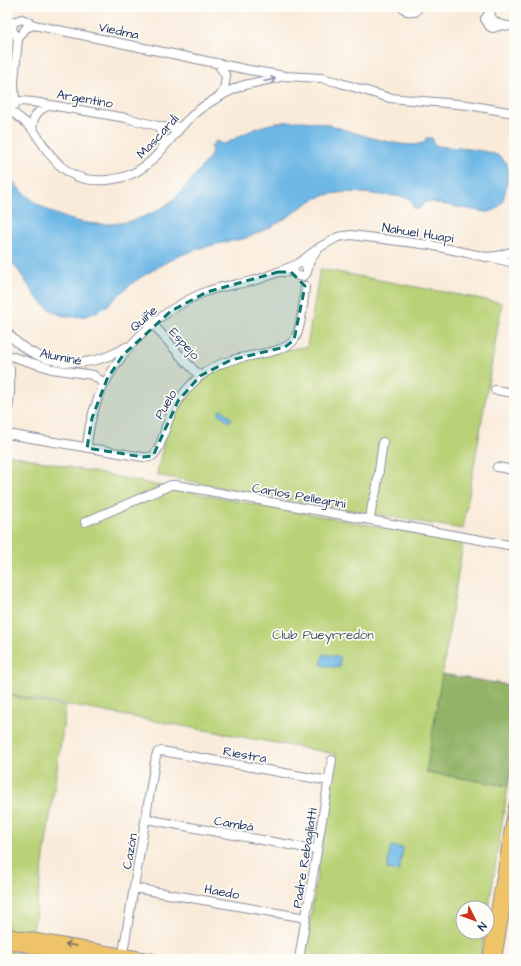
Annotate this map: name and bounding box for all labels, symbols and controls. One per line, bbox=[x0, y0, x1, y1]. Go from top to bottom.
street label: Viedma bbox=[97, 18, 141, 44]
one-way arrow bbox=[263, 75, 276, 83]
street label: Argentino bbox=[55, 85, 115, 114]
street label: Mascardi bbox=[133, 111, 183, 163]
street label: Nahuel Huapi bbox=[381, 218, 455, 248]
street label: Quiñe bbox=[126, 302, 161, 336]
street label: Espejo bbox=[165, 323, 204, 364]
street label: Aluminé bbox=[38, 344, 83, 370]
street label: Puelo bbox=[150, 386, 182, 423]
street label: Carlos Pellegrini bbox=[250, 479, 347, 514]
park label: Club Pueyrredón bbox=[272, 626, 374, 645]
street label: Riestra bbox=[222, 742, 268, 768]
street label: Padre Rebagliatti bbox=[288, 807, 323, 910]
street label: Cambá bbox=[213, 812, 255, 836]
street label: Cazón bbox=[118, 831, 142, 871]
street label: Haedo bbox=[203, 880, 242, 904]
north arrow bbox=[455, 900, 495, 940]
text: N bbox=[474, 919, 490, 934]
one-way arrow bbox=[65, 940, 78, 948]

